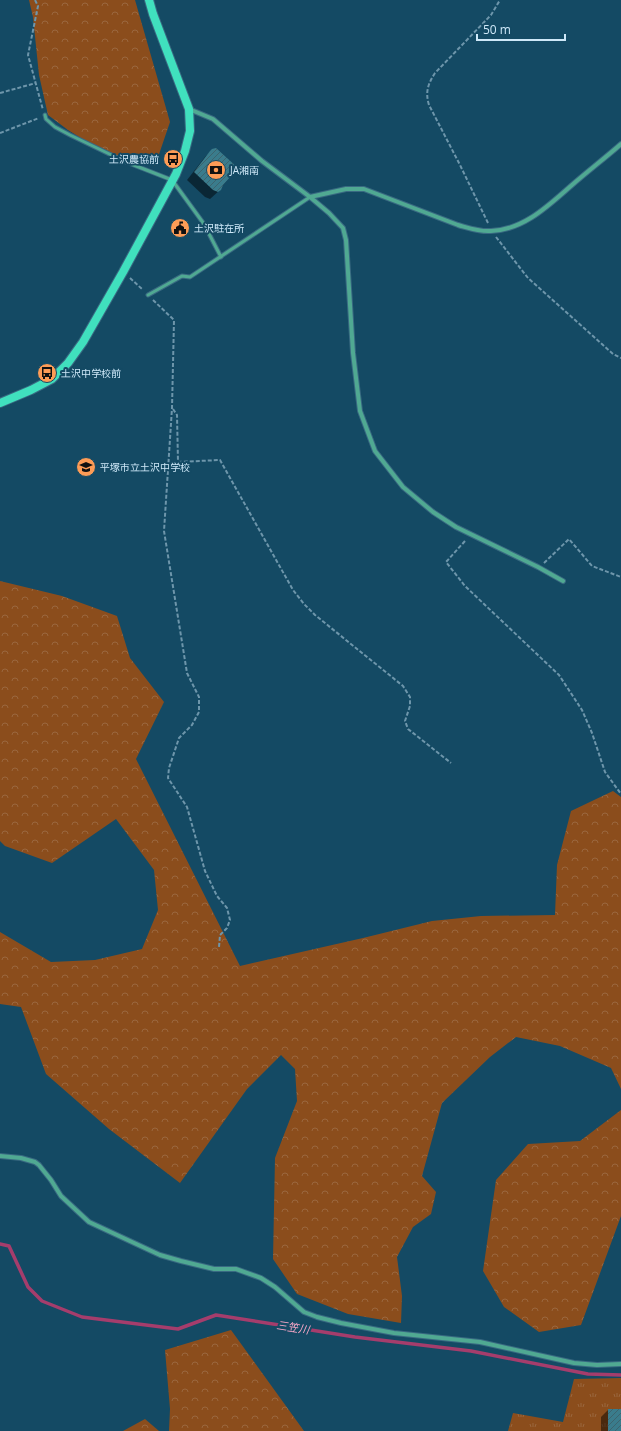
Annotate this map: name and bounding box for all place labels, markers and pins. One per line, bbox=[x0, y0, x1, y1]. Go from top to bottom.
bus stop icon: 土沢農協前 bbox=[162, 148, 184, 170]
place label: 土沢農協前 bbox=[109, 152, 159, 166]
bank icon: JA湘南 bbox=[205, 159, 227, 181]
place label: JA湘南 bbox=[229, 163, 259, 177]
public building icon: 土沢駐在所 bbox=[169, 217, 191, 239]
place label: 土沢駐在所 bbox=[194, 221, 244, 235]
bus stop icon: 土沢中学校前 bbox=[36, 362, 58, 384]
place label: 土沢中学校前 bbox=[61, 366, 121, 380]
school or university icon: 平塚市立土沢中学校 bbox=[75, 456, 97, 478]
place label: 平塚市立土沢中学校 bbox=[100, 460, 190, 474]

